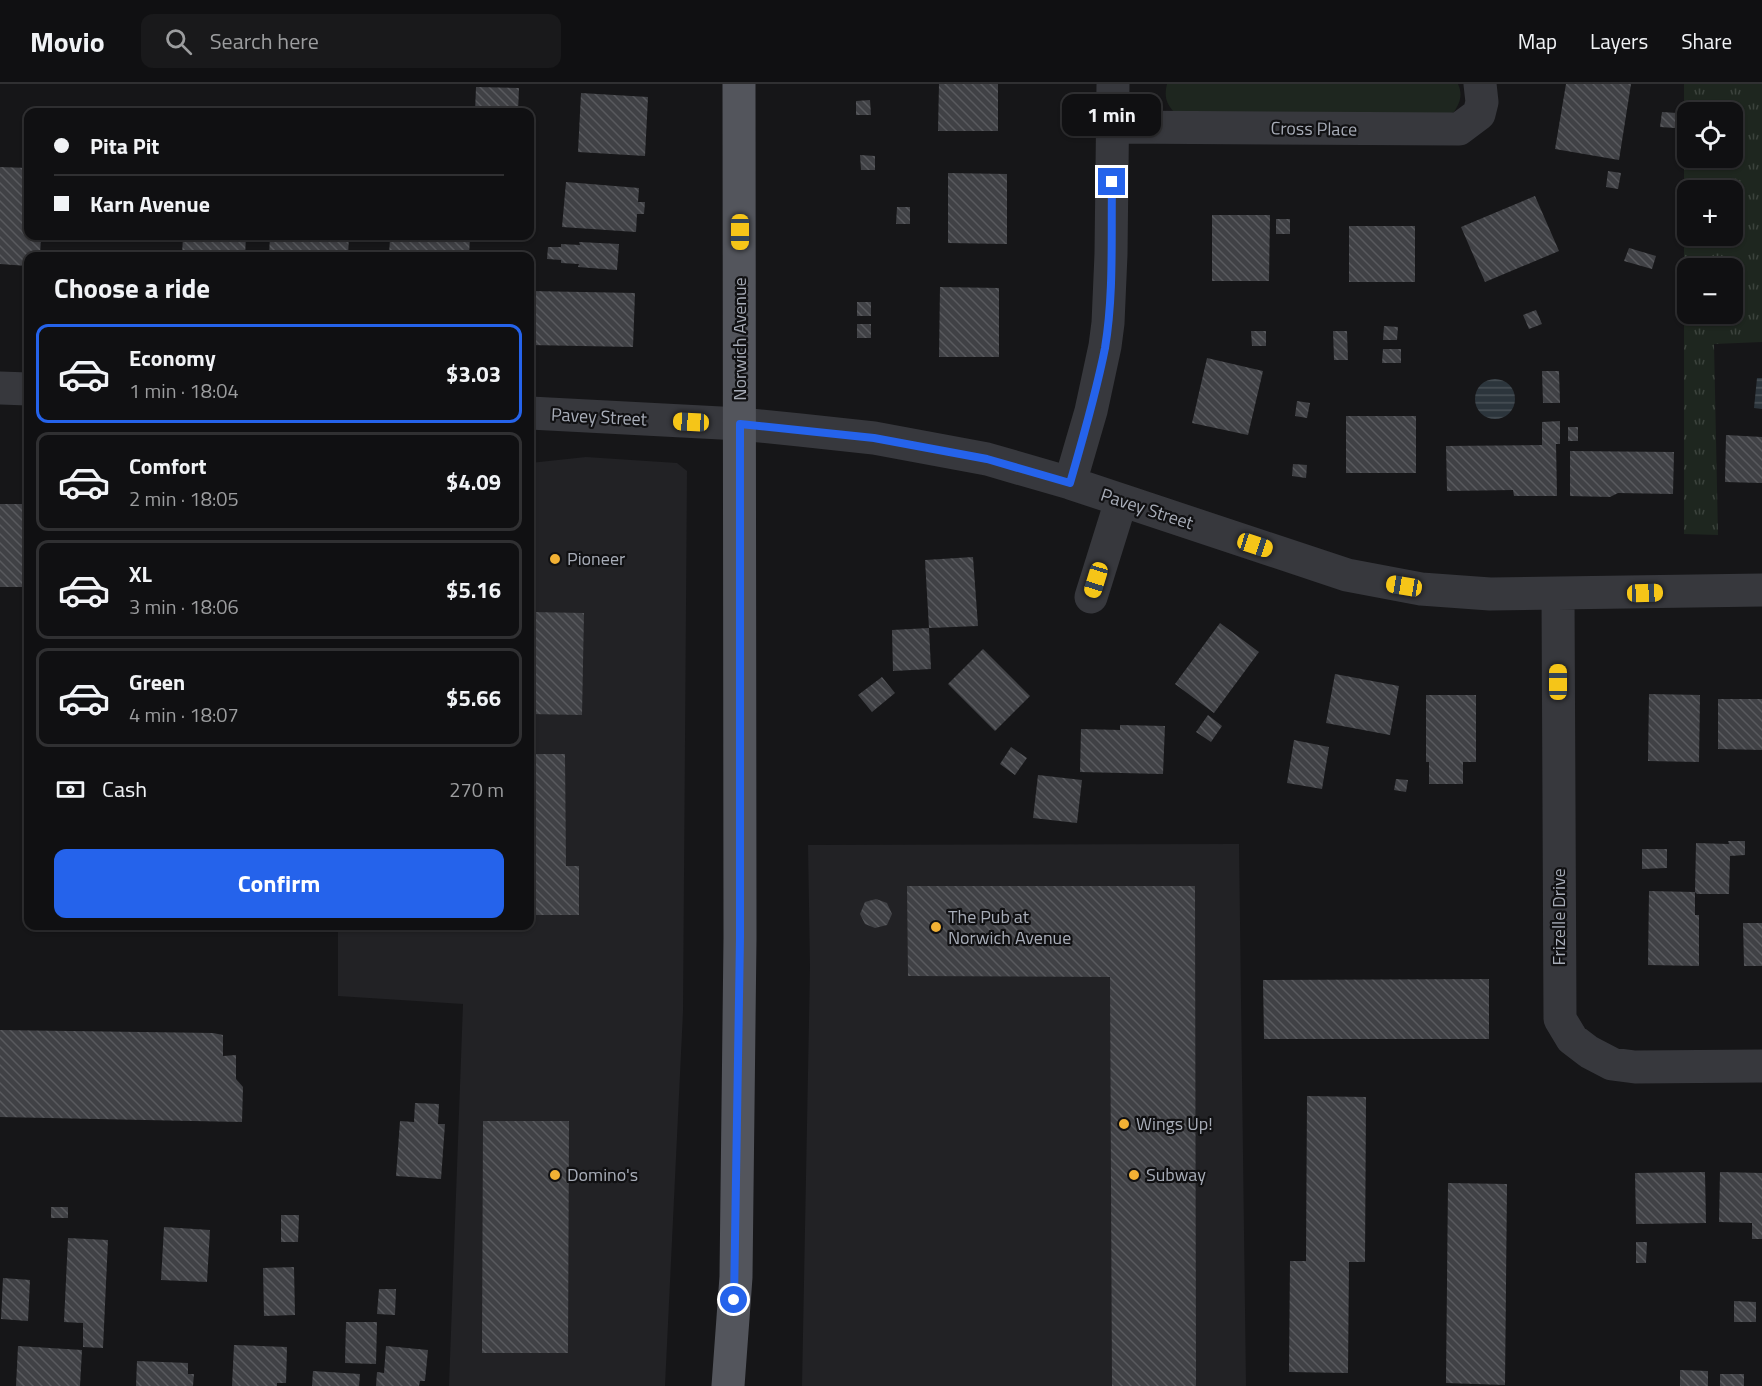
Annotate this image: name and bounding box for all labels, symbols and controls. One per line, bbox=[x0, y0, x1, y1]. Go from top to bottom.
search box bbox=[141, 14, 561, 68]
text: Movio bbox=[30, 20, 105, 63]
text: Search here bbox=[210, 24, 319, 58]
icon: search bbox=[162, 25, 195, 58]
text: Map bbox=[1518, 25, 1557, 57]
text: Layers bbox=[1590, 25, 1648, 57]
text: Share bbox=[1681, 25, 1732, 57]
callout: 1 min bbox=[1062, 95, 1162, 137]
text: 1 min bbox=[1087, 99, 1136, 130]
map controls bbox=[1677, 102, 1743, 324]
button: locate bbox=[1677, 102, 1743, 168]
street label: Cross Place bbox=[1270, 114, 1358, 143]
text: Pita Pit bbox=[90, 129, 159, 163]
route end bbox=[1098, 168, 1125, 195]
button: + bbox=[1677, 180, 1743, 246]
text: Karn Avenue bbox=[90, 187, 210, 221]
car bbox=[731, 214, 749, 250]
button: − bbox=[1677, 258, 1743, 324]
text: Choose a ride bbox=[54, 267, 210, 308]
street label: Norwich Avenue bbox=[726, 277, 753, 401]
text: Economy bbox=[129, 341, 216, 375]
icon: car bbox=[57, 347, 111, 401]
text: $3.03 bbox=[446, 357, 501, 391]
text: 1 min · 18:04 bbox=[129, 375, 239, 406]
street label: Pavey Street bbox=[550, 401, 648, 433]
car bbox=[673, 412, 709, 432]
text: Comfort bbox=[129, 449, 207, 483]
icon: car bbox=[57, 455, 111, 509]
text: $4.09 bbox=[446, 465, 501, 499]
street label: Pavey Street bbox=[1097, 481, 1198, 536]
text: 2 min · 18:05 bbox=[129, 483, 239, 514]
car bbox=[1235, 531, 1275, 559]
place label: Pioneer bbox=[567, 545, 625, 572]
marker: Pioneer bbox=[548, 552, 562, 566]
text: XL bbox=[129, 557, 152, 591]
car bbox=[1082, 560, 1110, 600]
icon: car bbox=[57, 563, 111, 617]
text: $5.16 bbox=[446, 573, 501, 607]
car bbox=[1385, 574, 1423, 598]
car bbox=[1627, 583, 1663, 603]
text: 3 min · 18:06 bbox=[129, 591, 239, 622]
car bbox=[1549, 664, 1567, 700]
text: Green bbox=[129, 665, 185, 699]
icon: car bbox=[57, 671, 111, 725]
text: $5.66 bbox=[446, 681, 501, 715]
text: 4 min · 18:07 bbox=[129, 699, 239, 730]
text: Cash bbox=[102, 772, 147, 806]
icon: cash bbox=[54, 773, 87, 806]
text: 270 m bbox=[449, 774, 504, 805]
button: Confirm bbox=[54, 849, 504, 918]
street label: Frizelle Drive bbox=[1545, 868, 1572, 966]
place label: The Pub at Norwich Avenue bbox=[948, 903, 1071, 951]
marker: The Pub at Norwich Avenue bbox=[929, 920, 943, 934]
place label: Wings Up! bbox=[1136, 1110, 1213, 1137]
marker: Wings Up! bbox=[1117, 1117, 1131, 1131]
place label: Domino's bbox=[567, 1161, 638, 1188]
place label: Subway bbox=[1146, 1161, 1206, 1188]
marker: Domino's bbox=[548, 1168, 562, 1182]
marker: Subway bbox=[1127, 1168, 1141, 1182]
route start bbox=[720, 1286, 747, 1313]

